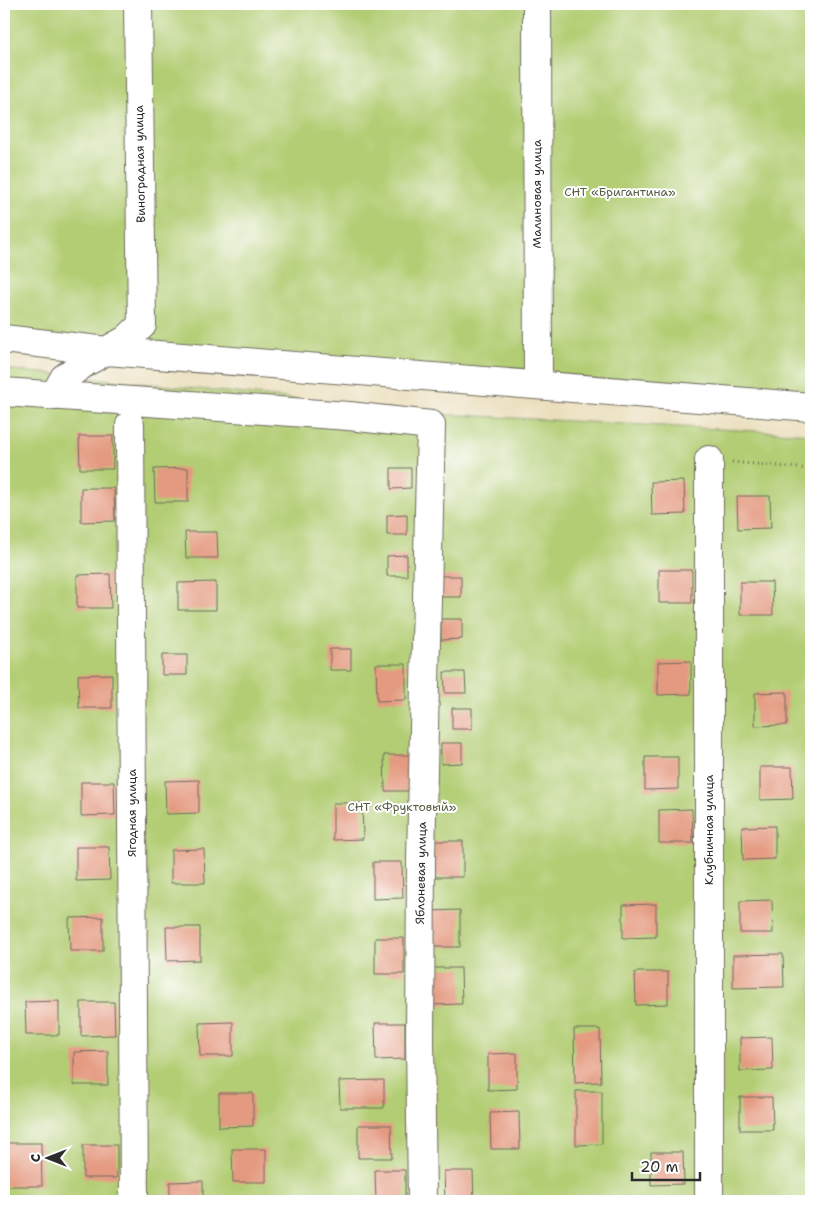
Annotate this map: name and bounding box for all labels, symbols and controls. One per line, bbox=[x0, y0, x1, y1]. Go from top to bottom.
street label: Виноградная улица bbox=[131, 105, 149, 223]
street label: Малиновая улица bbox=[529, 139, 545, 248]
park label: СНТ «Бригантина» bbox=[564, 184, 676, 200]
street label: Ягодная улица bbox=[124, 769, 140, 857]
street label: Клубничная улица bbox=[701, 774, 717, 885]
park label: СНТ «Фруктовый» bbox=[348, 799, 457, 815]
street label: Яблоневая улица bbox=[412, 821, 430, 925]
north arrow bbox=[22, 1132, 72, 1182]
scale bar bbox=[632, 1150, 700, 1182]
text: С bbox=[26, 1154, 44, 1162]
text: 20 m bbox=[640, 1157, 679, 1177]

